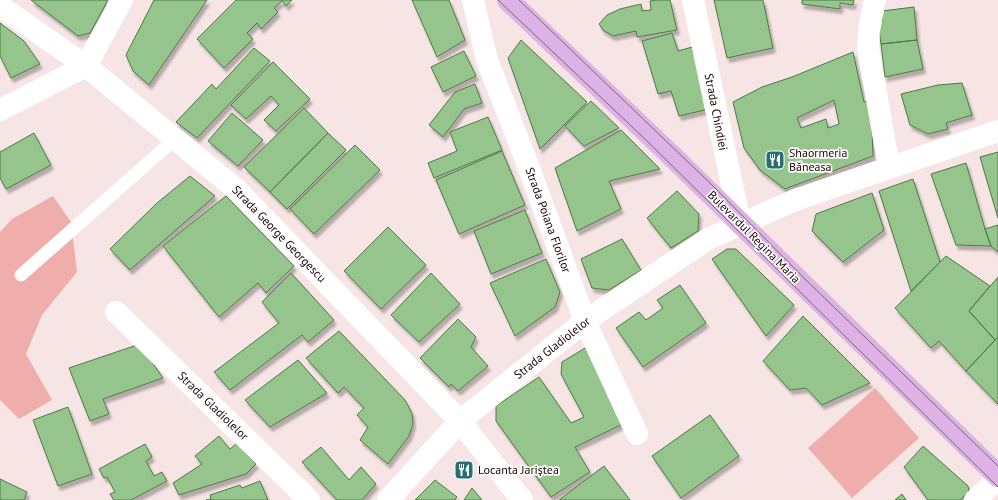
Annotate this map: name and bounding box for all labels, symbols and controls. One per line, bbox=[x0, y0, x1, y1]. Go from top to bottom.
street label: Strada Chindiei bbox=[702, 72, 731, 152]
place label: Shaormeria Băneasa bbox=[789, 145, 848, 174]
restaurant icon: Shaormeria Băneasa bbox=[764, 149, 786, 171]
street label: Strada Poiana Florilor bbox=[522, 165, 575, 275]
street label: Strada George Georgescu bbox=[229, 182, 330, 285]
street label: Bulevardul Regina Maria bbox=[705, 187, 804, 286]
street label: Strada Gladiolelor bbox=[511, 313, 593, 382]
street label: Strada Gladiolelor bbox=[175, 368, 252, 443]
restaurant icon: Locanta Jariștea bbox=[453, 459, 475, 481]
place label: Locanta Jariștea bbox=[478, 462, 559, 477]

